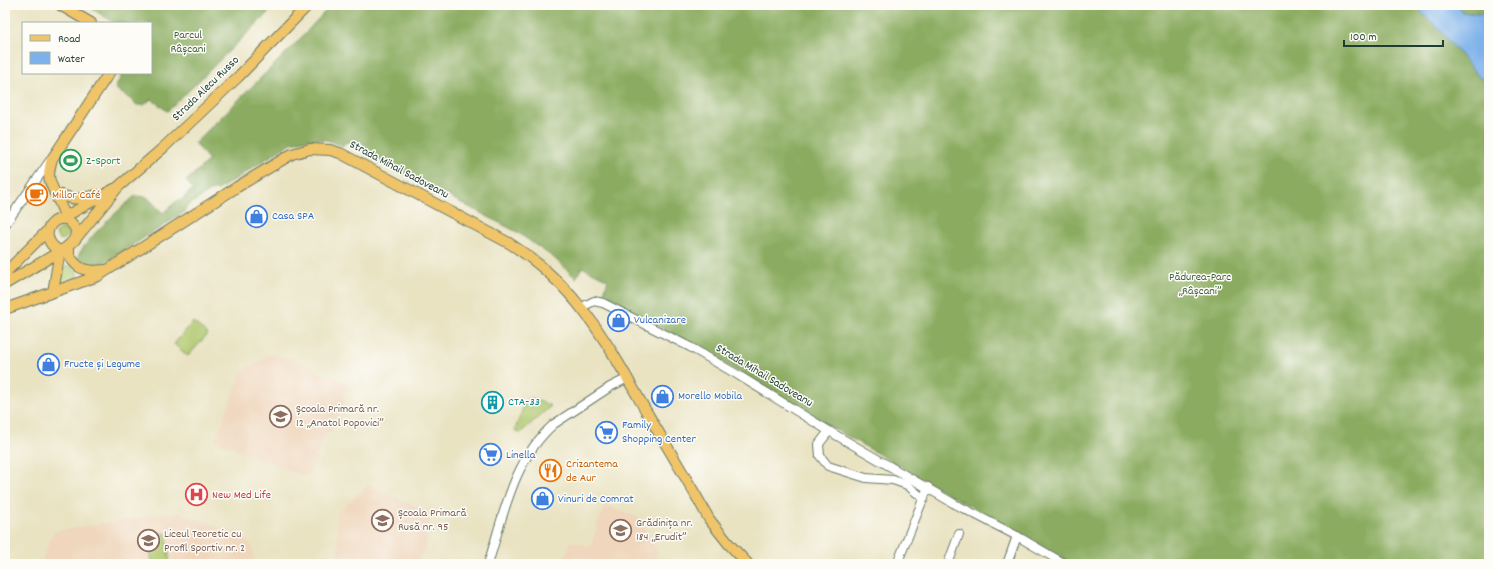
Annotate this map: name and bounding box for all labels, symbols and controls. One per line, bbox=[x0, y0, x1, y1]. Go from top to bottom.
legend bbox=[22, 22, 152, 74]
scale bar bbox=[1344, 22, 1443, 48]
park label: Parcul Râșcani bbox=[170, 27, 206, 58]
text: 100 m bbox=[1350, 29, 1377, 46]
text: Road bbox=[58, 31, 80, 48]
text: Water bbox=[58, 51, 85, 68]
street label: Strada Alecu Russo bbox=[169, 52, 243, 126]
street label: Strada Mihail Sadoveanu bbox=[346, 137, 452, 203]
sports icon: Z-Sport bbox=[58, 148, 84, 174]
place label: Z-Sport bbox=[86, 153, 121, 170]
cafe icon: Millor Café bbox=[24, 182, 50, 208]
place label: Millor Café bbox=[52, 187, 100, 204]
shop icon: Casa SPA bbox=[243, 203, 269, 229]
place label: Casa SPA bbox=[272, 208, 315, 225]
park label: Pădurea-Parc „Râșcani” bbox=[1169, 269, 1231, 300]
shop icon: Vulcanizare bbox=[605, 307, 631, 333]
place label: Vulcanizare bbox=[634, 312, 686, 329]
street label: Strada Mihail Sadoveanu bbox=[712, 340, 816, 412]
shop icon: Fructe și Legume bbox=[35, 351, 61, 377]
place label: Fructe și Legume bbox=[64, 356, 140, 373]
shop icon: Morello Mobila bbox=[650, 383, 676, 409]
place label: Morello Mobila bbox=[678, 388, 743, 405]
building icon: CTA-33 bbox=[480, 389, 506, 415]
place label: CTA-33 bbox=[508, 394, 540, 411]
place label: Școala Primară nr. 12 „Anatol Popovici” bbox=[296, 401, 384, 432]
school or university icon: Școala Primară nr. 12 „Anatol Popovici” bbox=[268, 403, 294, 429]
place label: Family Shopping Center bbox=[622, 417, 696, 448]
supermarket icon: Family Shopping Center bbox=[594, 419, 620, 445]
supermarket icon: Linella bbox=[478, 442, 504, 468]
place label: Linella bbox=[506, 447, 536, 464]
place label: Crizantema de Aur bbox=[566, 456, 618, 487]
restaurant icon: Crizantema de Aur bbox=[538, 458, 564, 484]
hospital icon: New Med Life bbox=[184, 482, 210, 508]
shop icon: Vinuri de Comrat bbox=[530, 486, 556, 512]
place label: New Med Life bbox=[212, 487, 271, 504]
place label: Vinuri de Comrat bbox=[558, 491, 634, 508]
place label: Școala Primară Rusă nr. 95 bbox=[398, 505, 466, 536]
school or university icon: Școala Primară Rusă nr. 95 bbox=[370, 507, 396, 533]
place label: Grădinița nr. 184 „Erudit” bbox=[636, 515, 693, 546]
school or university icon: Grădinița nr. 184 „Erudit” bbox=[608, 517, 634, 543]
place label: Liceul Teoretic cu Profil Sportiv nr. 2 bbox=[164, 526, 245, 557]
school or university icon: Liceul Teoretic cu Profil Sportiv nr. 2 bbox=[135, 528, 161, 554]

